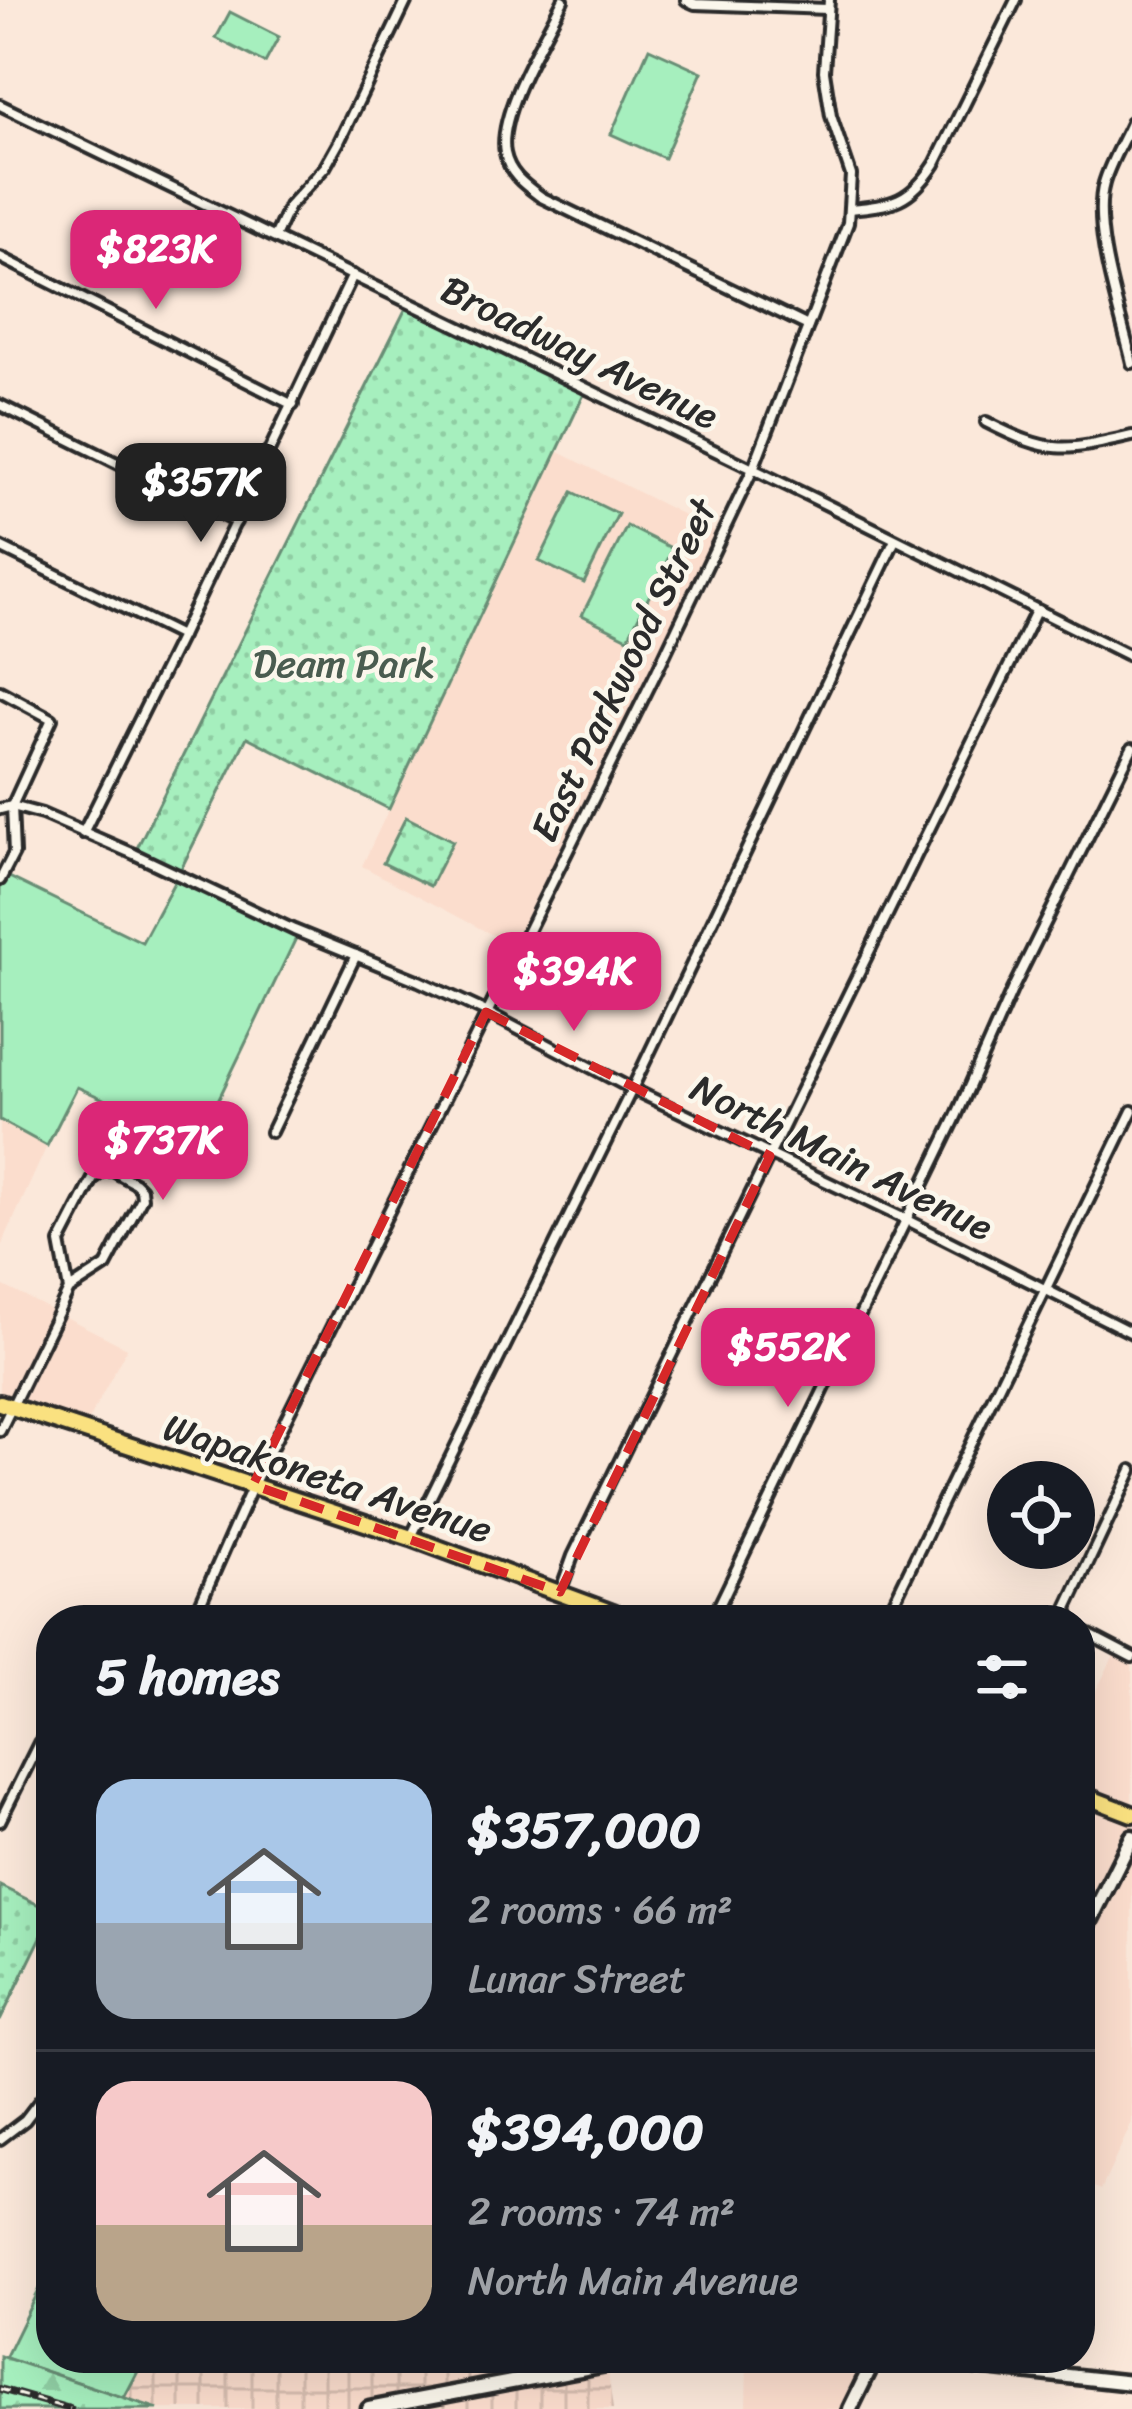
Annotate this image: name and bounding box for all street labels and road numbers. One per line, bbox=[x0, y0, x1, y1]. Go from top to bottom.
street label: Broadway Avenue bbox=[429, 255, 731, 449]
street label: East Parkwood Street bbox=[510, 485, 737, 854]
street label: North Main Avenue bbox=[679, 1054, 1006, 1260]
street label: Wapakoneta Avenue bbox=[154, 1392, 502, 1564]

